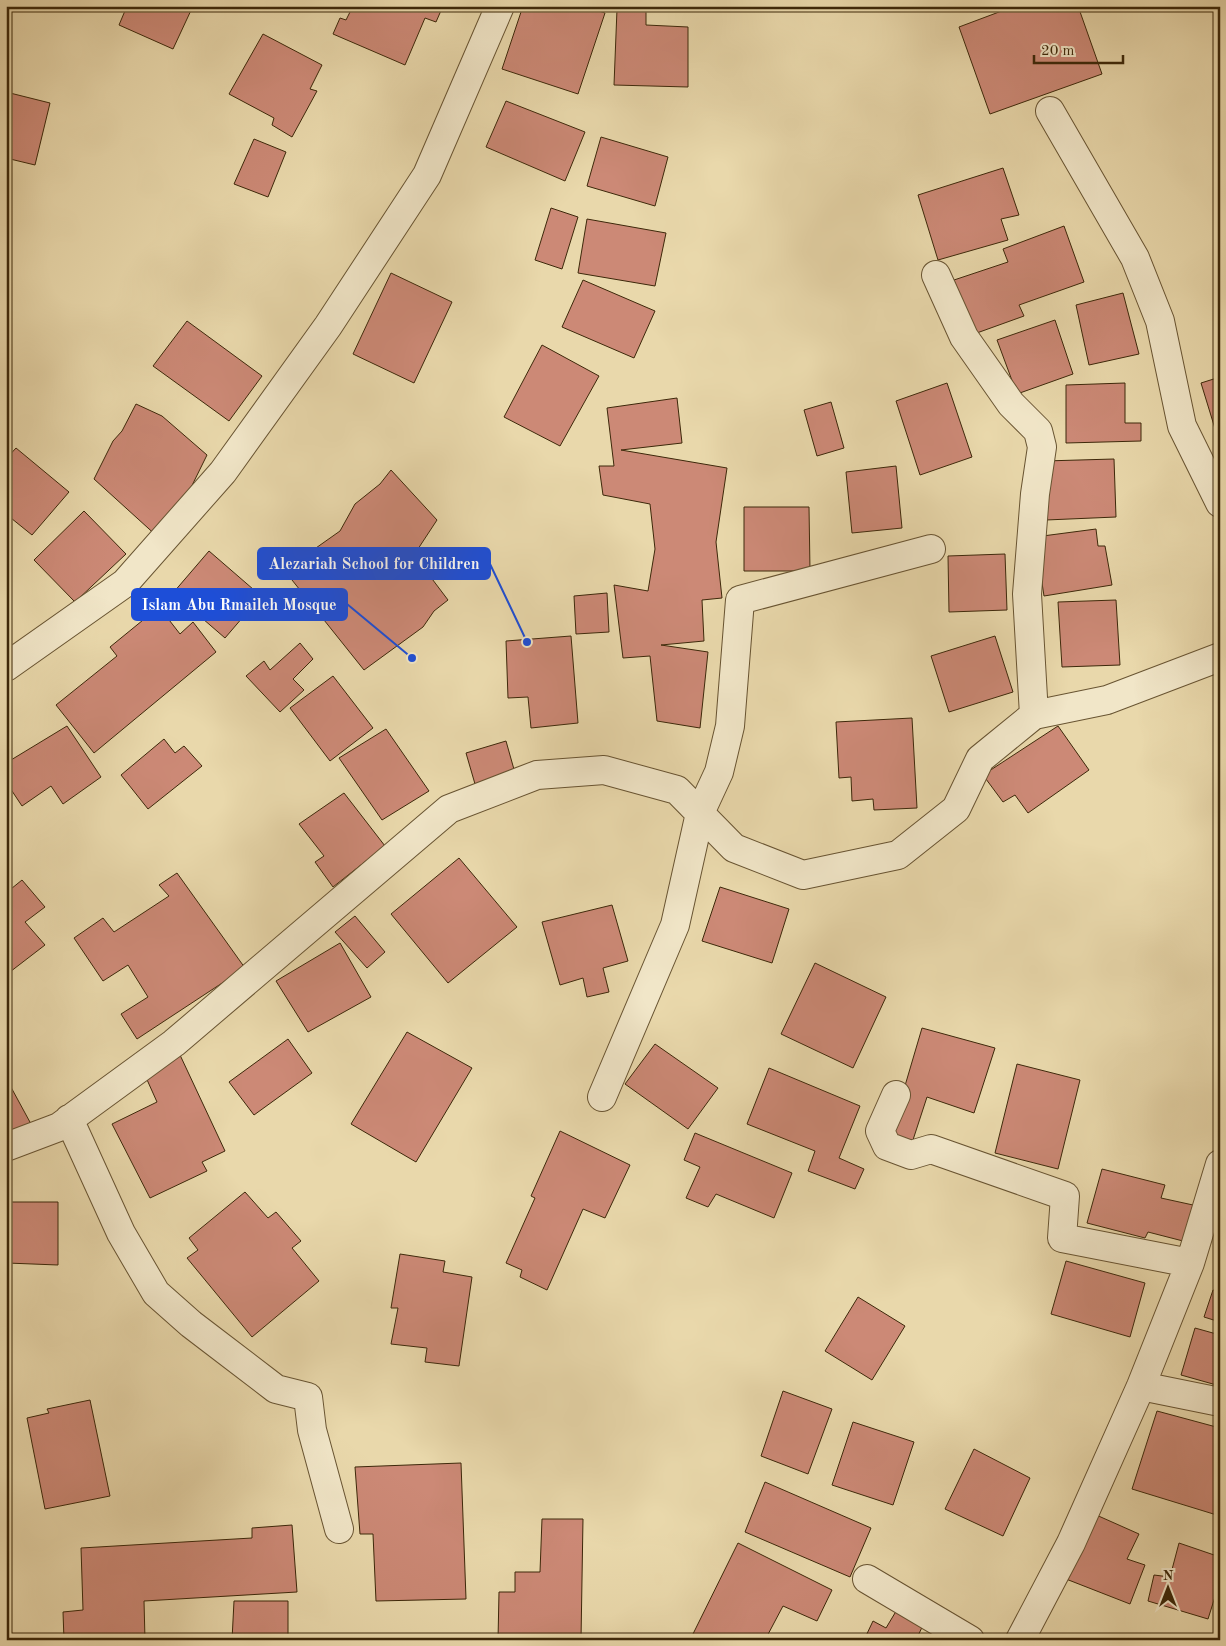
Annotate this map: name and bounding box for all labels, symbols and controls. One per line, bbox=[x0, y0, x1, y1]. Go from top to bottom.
scale bar bbox=[1034, 32, 1122, 64]
text: 20 m bbox=[1041, 44, 1075, 59]
callout: Alezariah School for Children bbox=[258, 548, 490, 579]
text: Alezariah School for Children bbox=[268, 557, 480, 573]
callout: Islam Abu Rmaileh Mosque bbox=[132, 589, 347, 620]
text: Islam Abu Rmaileh Mosque bbox=[141, 598, 337, 614]
north arrow bbox=[1144, 1564, 1194, 1614]
text: N bbox=[1163, 1569, 1174, 1583]

